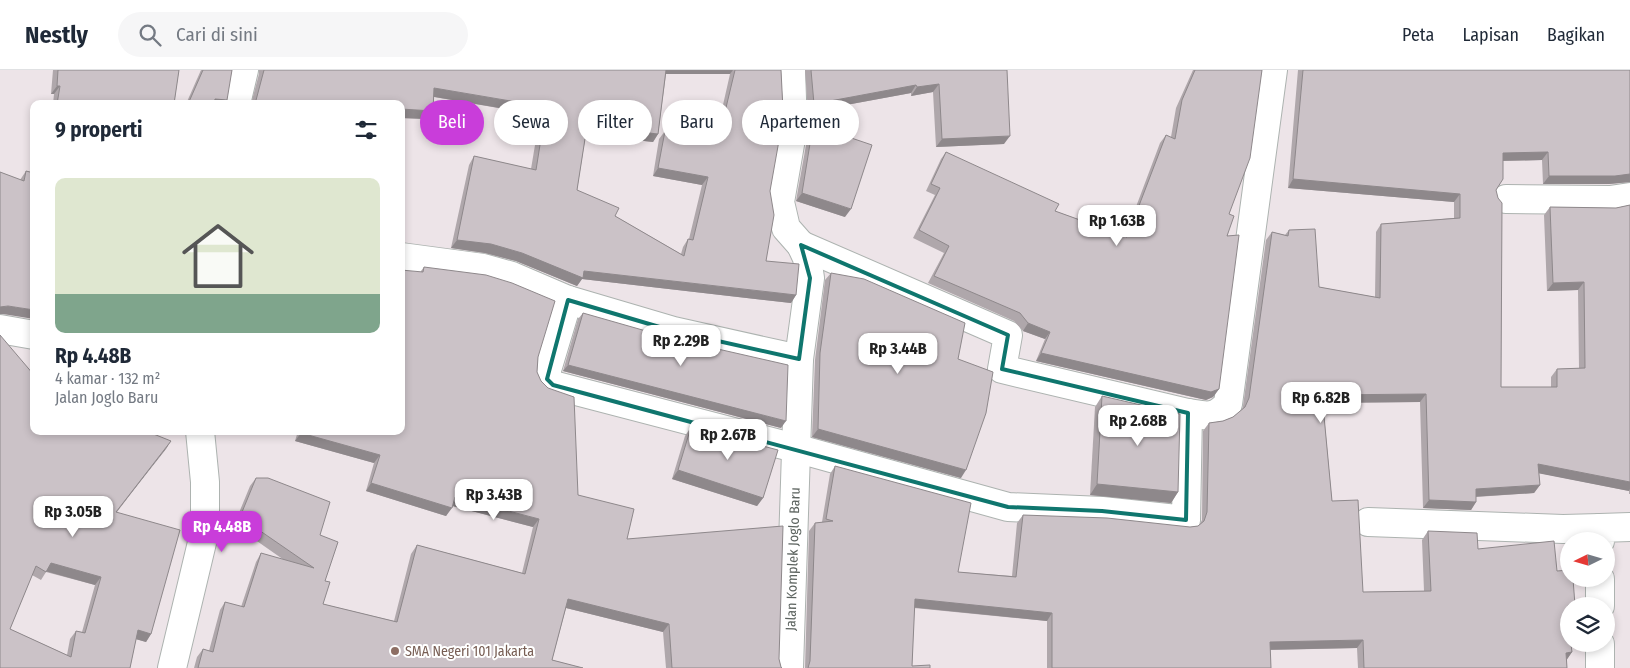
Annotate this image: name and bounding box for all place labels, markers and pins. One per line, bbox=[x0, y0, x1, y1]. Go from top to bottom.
pin: Rp 1.63B bbox=[1065, 204, 1169, 247]
pin: Rp 2.29B bbox=[629, 324, 733, 367]
pin: Rp 3.44B bbox=[846, 332, 950, 375]
pin: Rp 6.82B bbox=[1269, 382, 1373, 424]
pin: Rp 2.68B bbox=[1086, 404, 1190, 447]
pin: Rp 2.67B bbox=[676, 418, 780, 461]
pin: Rp 3.43B bbox=[442, 478, 546, 521]
pin: Rp 3.05B bbox=[21, 496, 125, 538]
pin: Rp 4.48B bbox=[170, 510, 274, 553]
place label: SMA Negeri 101 Jakarta bbox=[405, 643, 534, 660]
marker: SMA Negeri 101 Jakarta bbox=[389, 645, 401, 657]

